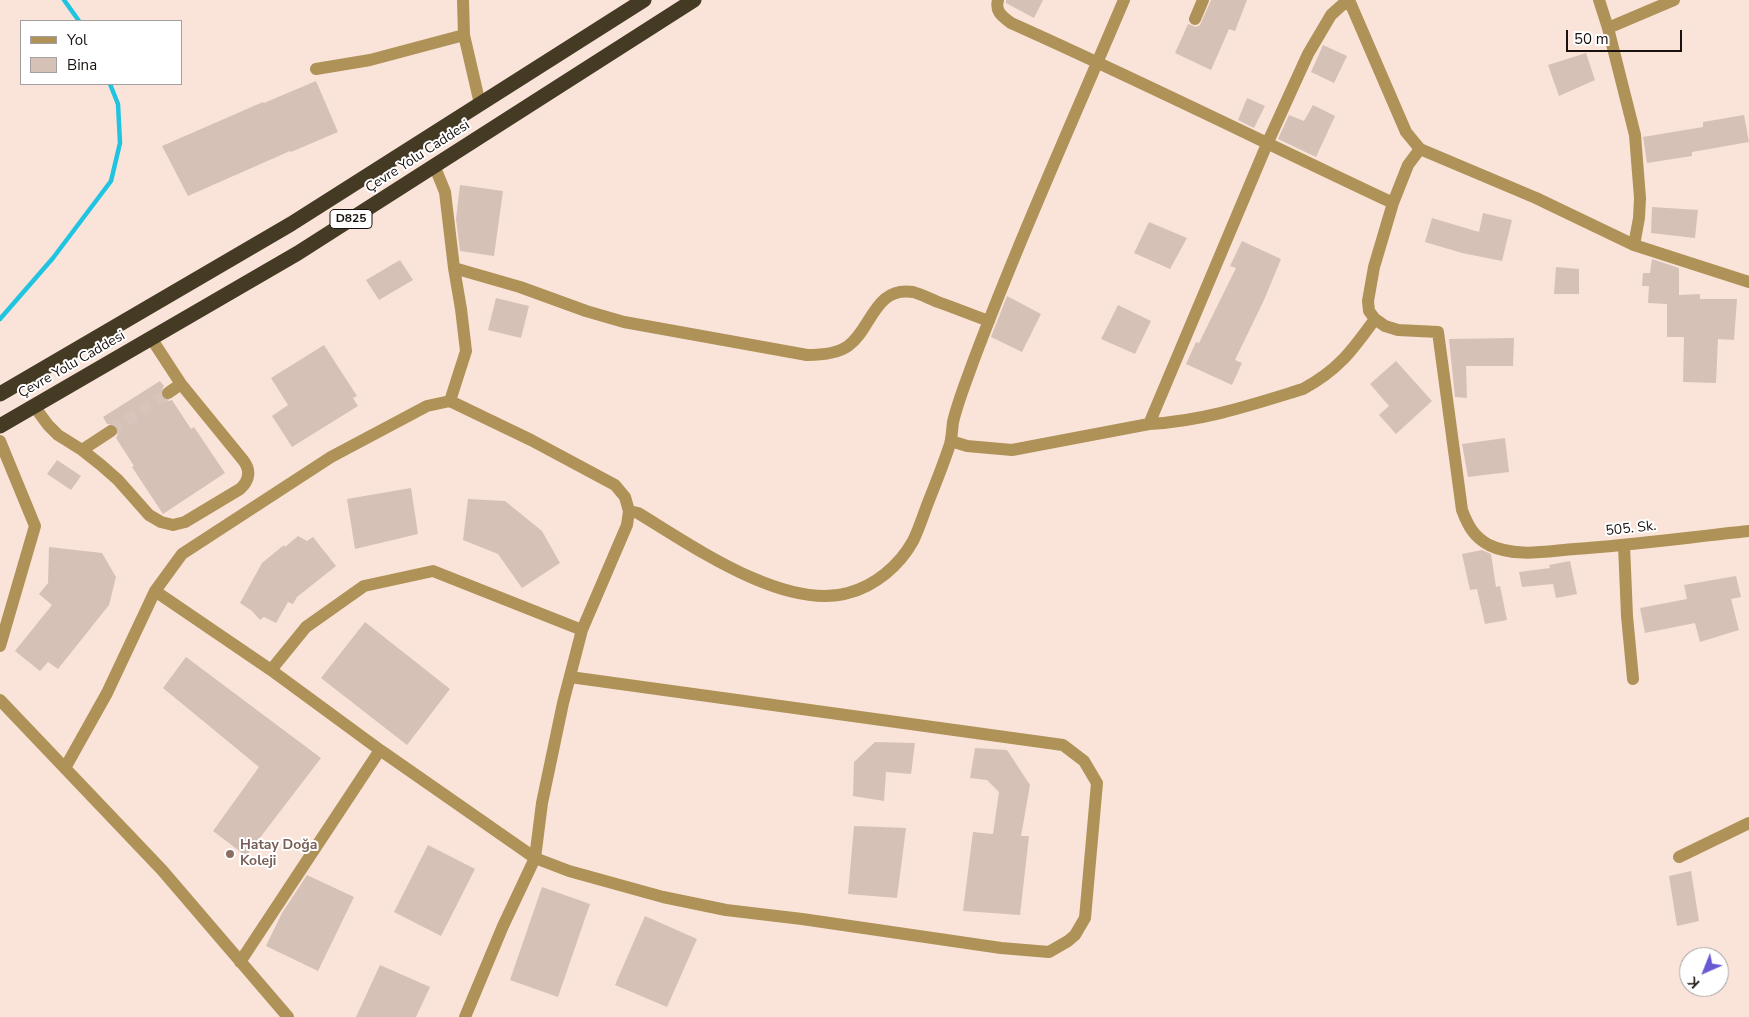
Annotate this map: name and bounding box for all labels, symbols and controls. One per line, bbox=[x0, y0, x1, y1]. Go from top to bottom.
legend bbox=[20, 20, 182, 85]
scale bar bbox=[1569, 20, 1685, 52]
text: 50 m bbox=[1574, 29, 1609, 49]
text: Yol bbox=[67, 30, 88, 50]
text: Bina bbox=[67, 55, 97, 75]
street label: Çevre Yolu Caddesi bbox=[363, 117, 473, 197]
road number: D825 bbox=[330, 210, 372, 228]
street label: Çevre Yolu Caddesi bbox=[16, 328, 128, 402]
street label: 505. Sk. bbox=[1605, 518, 1657, 540]
place label: Hatay Doğa Koleji bbox=[240, 838, 317, 870]
marker: Hatay Doğa Koleji bbox=[224, 848, 236, 860]
north arrow bbox=[1679, 947, 1729, 997]
text: K bbox=[1684, 972, 1704, 992]

